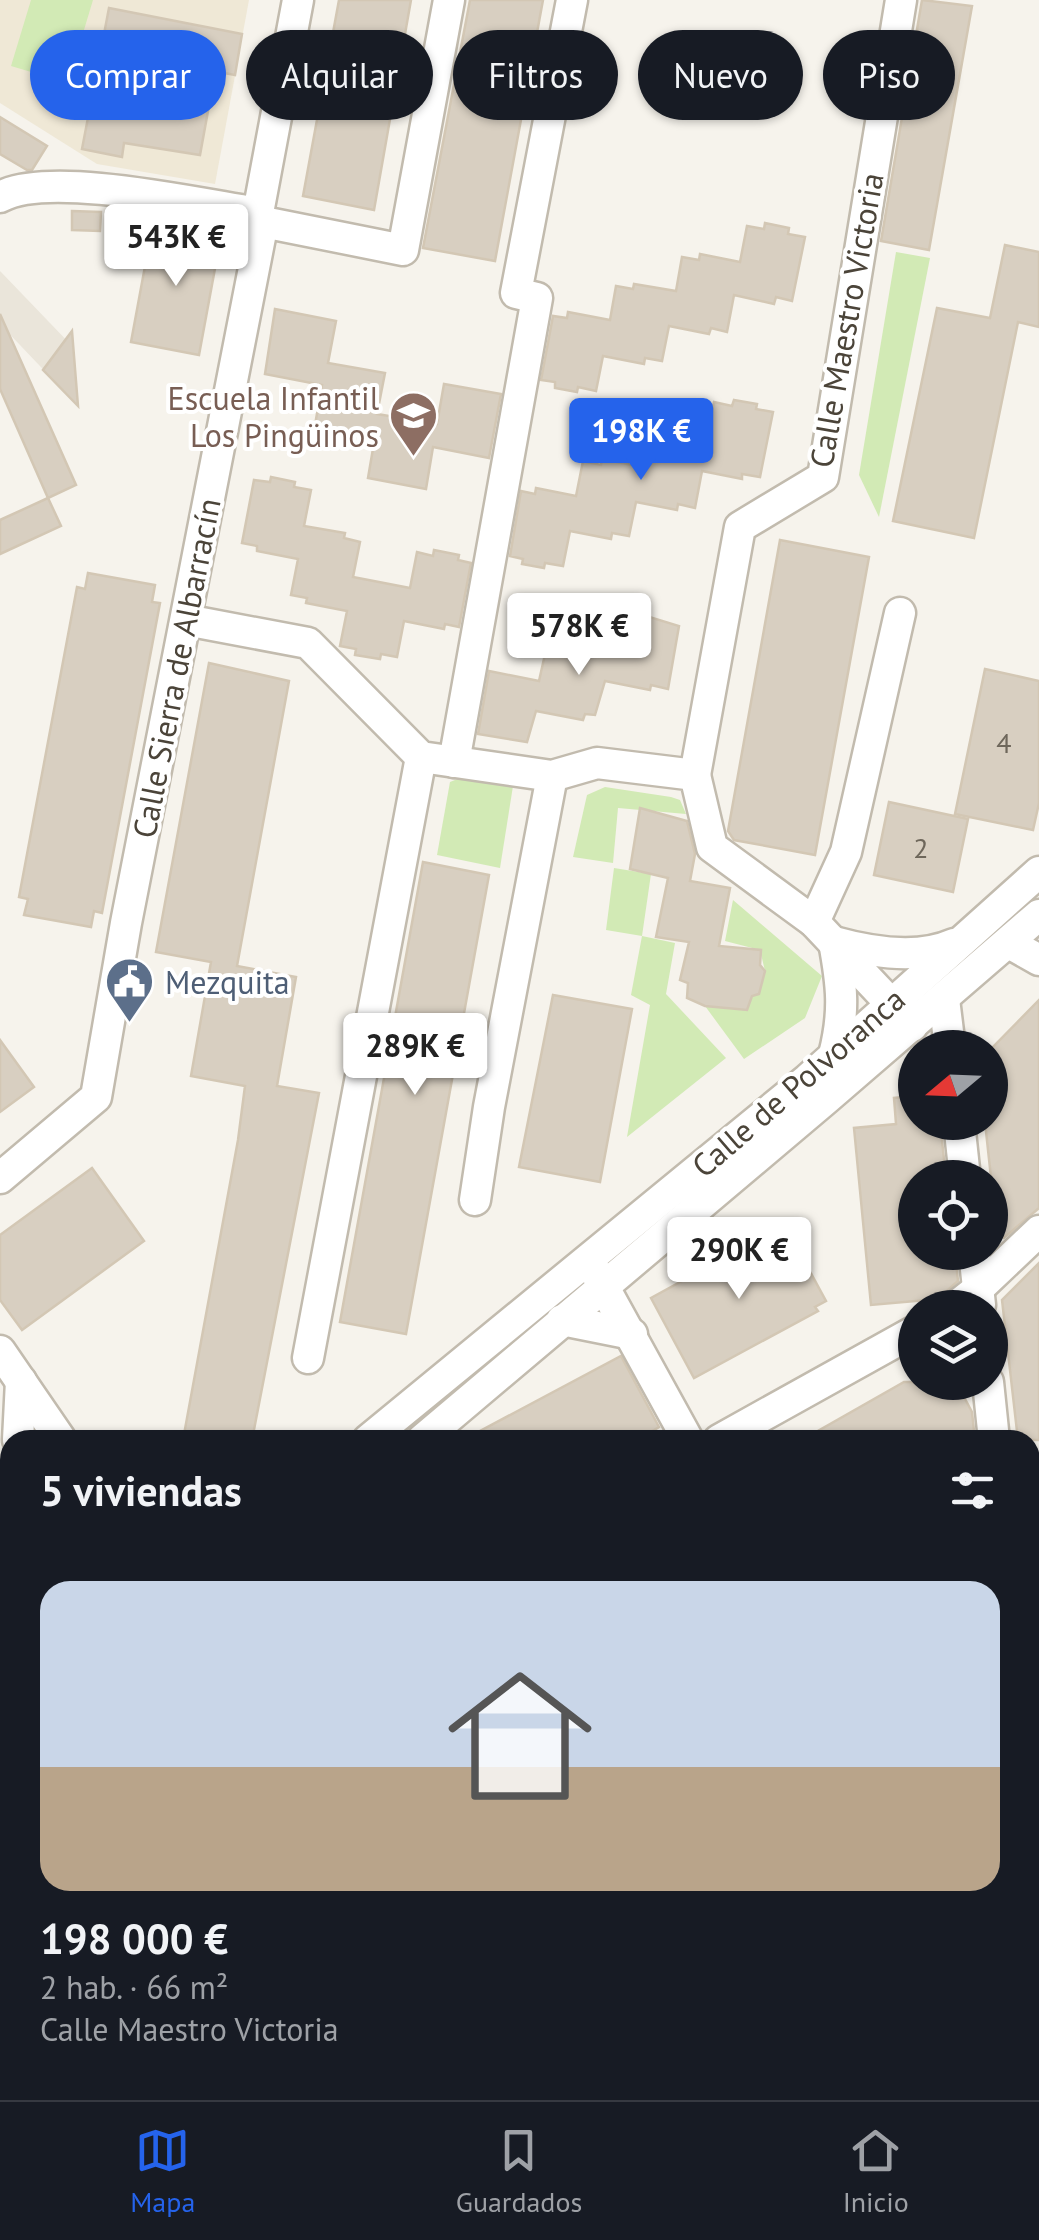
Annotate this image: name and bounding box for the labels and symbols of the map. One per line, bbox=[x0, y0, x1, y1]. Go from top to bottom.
street label: Calle Maestro Victoria bbox=[799, 169, 893, 471]
pin: 543K € bbox=[95, 204, 257, 289]
place label: Escuela Infantil Los Pingüinos bbox=[168, 377, 380, 456]
school or university icon: Escuela Infantil Los Pingüinos bbox=[388, 390, 440, 458]
pin: 198K € bbox=[560, 398, 722, 483]
street label: Calle Sierra de Albarracín bbox=[122, 494, 230, 842]
pin: 578K € bbox=[498, 593, 660, 678]
house number: 4 bbox=[996, 724, 1012, 761]
house number: 2 bbox=[913, 829, 929, 866]
public building icon: Mezquita bbox=[104, 956, 156, 1024]
place label: Mezquita bbox=[165, 961, 290, 1003]
street label: Calle de Polvoranca bbox=[683, 978, 913, 1186]
pin: 289K € bbox=[334, 1013, 496, 1098]
north arrow bbox=[898, 1030, 1008, 1140]
pin: 290K € bbox=[658, 1217, 820, 1302]

